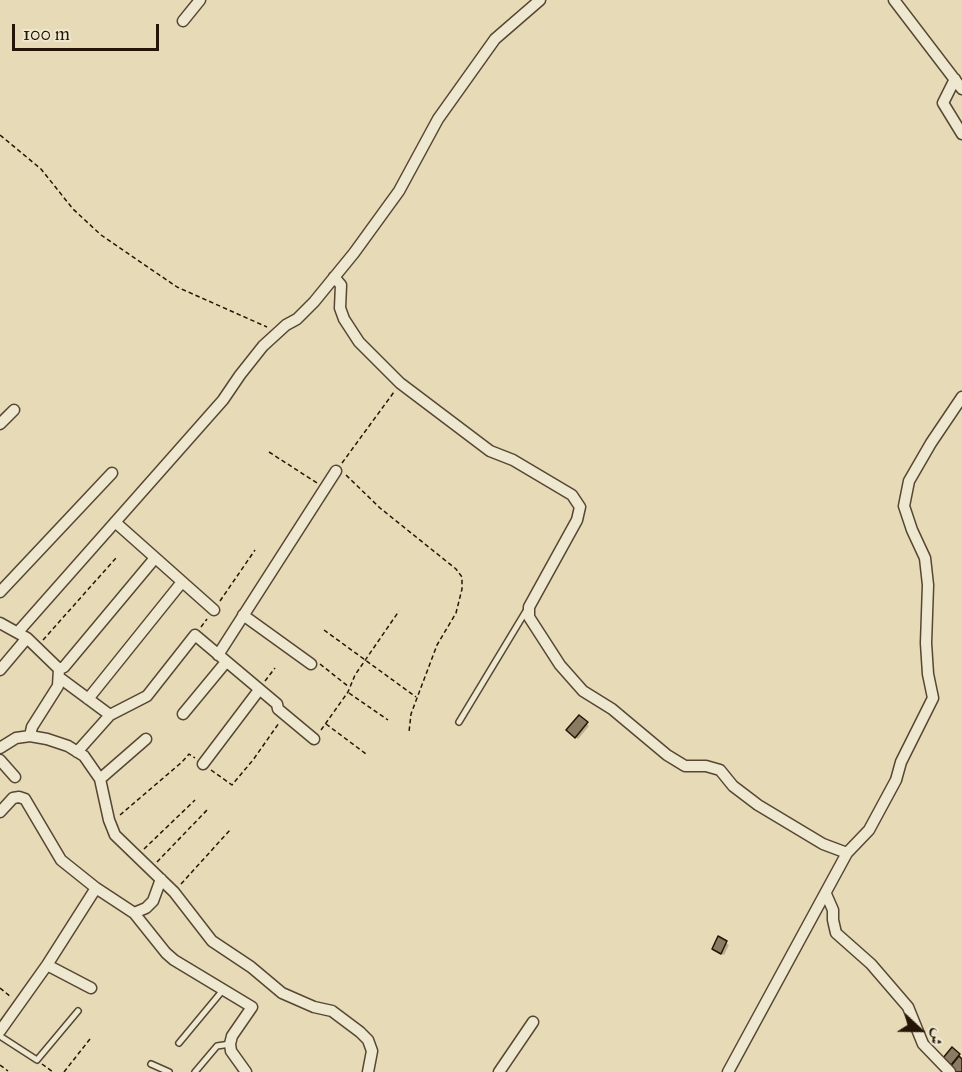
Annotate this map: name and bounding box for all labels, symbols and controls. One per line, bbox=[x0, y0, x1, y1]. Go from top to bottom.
scale bar bbox=[15, 12, 162, 50]
text: 100 m bbox=[23, 23, 70, 45]
north arrow bbox=[890, 1000, 950, 1060]
text: ش bbox=[925, 1026, 949, 1048]

